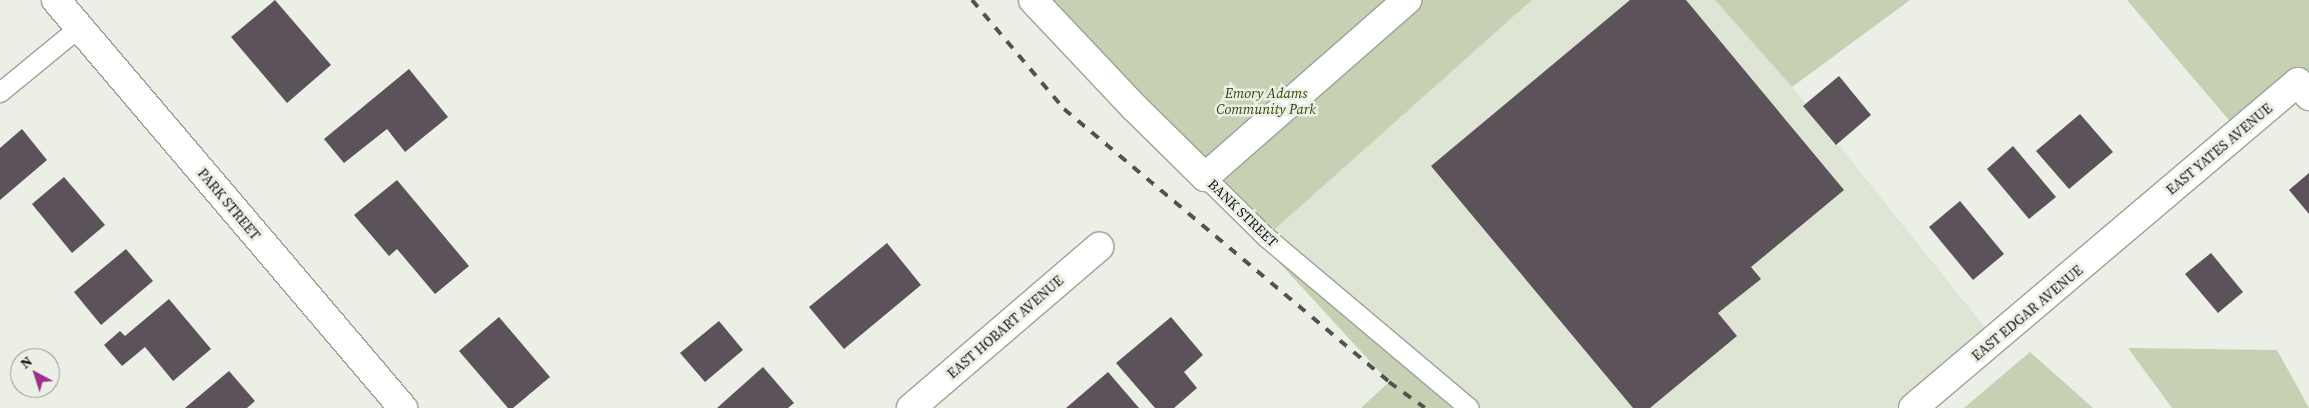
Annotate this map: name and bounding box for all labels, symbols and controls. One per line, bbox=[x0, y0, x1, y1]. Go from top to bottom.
park label: Emory Adams Community Park bbox=[1216, 85, 1316, 118]
street label: EAST YATES AVENUE bbox=[2162, 100, 2276, 198]
street label: PARK STREET bbox=[194, 165, 264, 243]
street label: BANK STREET bbox=[1205, 176, 1281, 250]
street label: EAST EDGAR AVENUE bbox=[1968, 262, 2086, 364]
street label: EAST HOBART AVENUE bbox=[943, 272, 1067, 382]
north arrow bbox=[10, 348, 60, 398]
text: N bbox=[16, 351, 36, 373]

